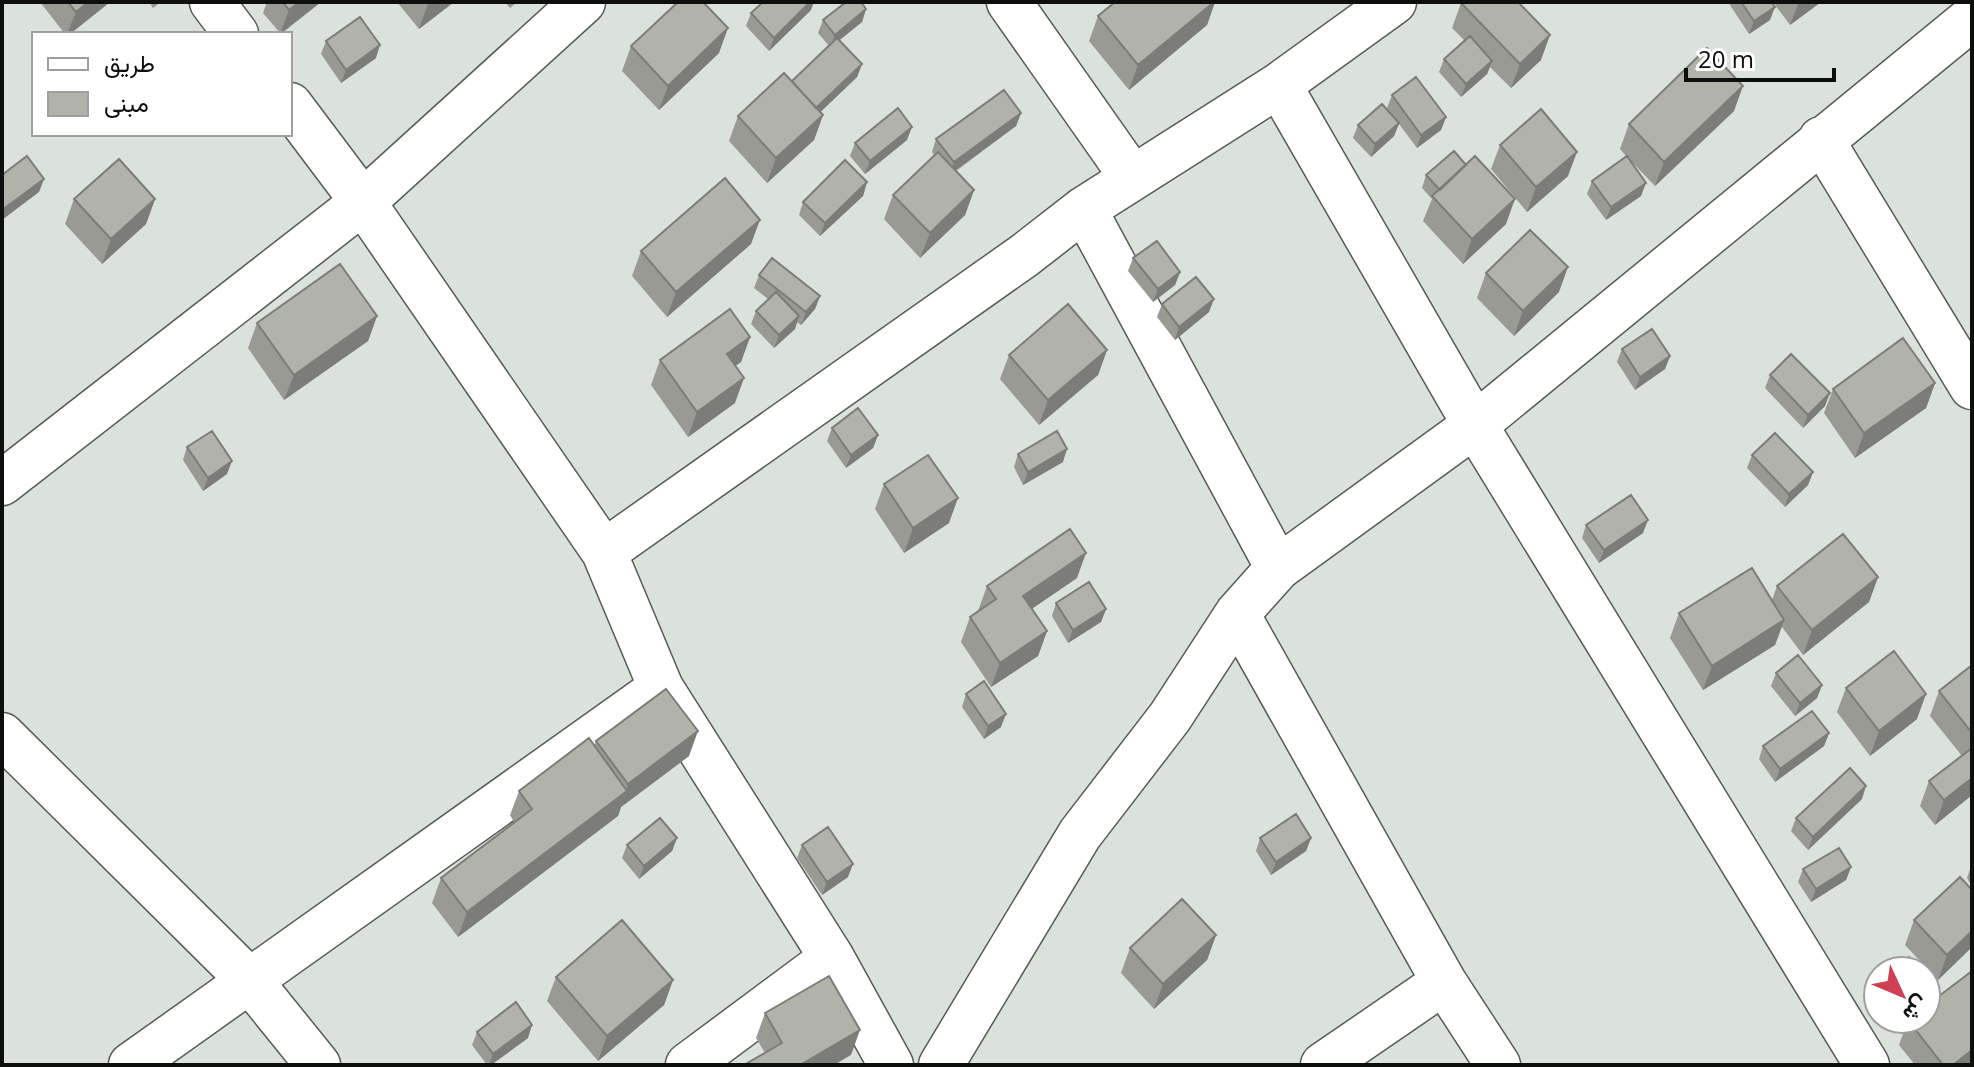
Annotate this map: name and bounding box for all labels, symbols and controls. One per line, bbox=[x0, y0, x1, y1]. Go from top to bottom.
legend bbox=[32, 32, 292, 136]
scale bar bbox=[1686, 32, 1834, 82]
text: 20 m bbox=[1698, 42, 1754, 75]
text: طريق bbox=[104, 46, 155, 79]
text: مبنى bbox=[104, 86, 149, 119]
north arrow bbox=[1862, 955, 1942, 1035]
text: ش bbox=[1897, 990, 1937, 1030]

